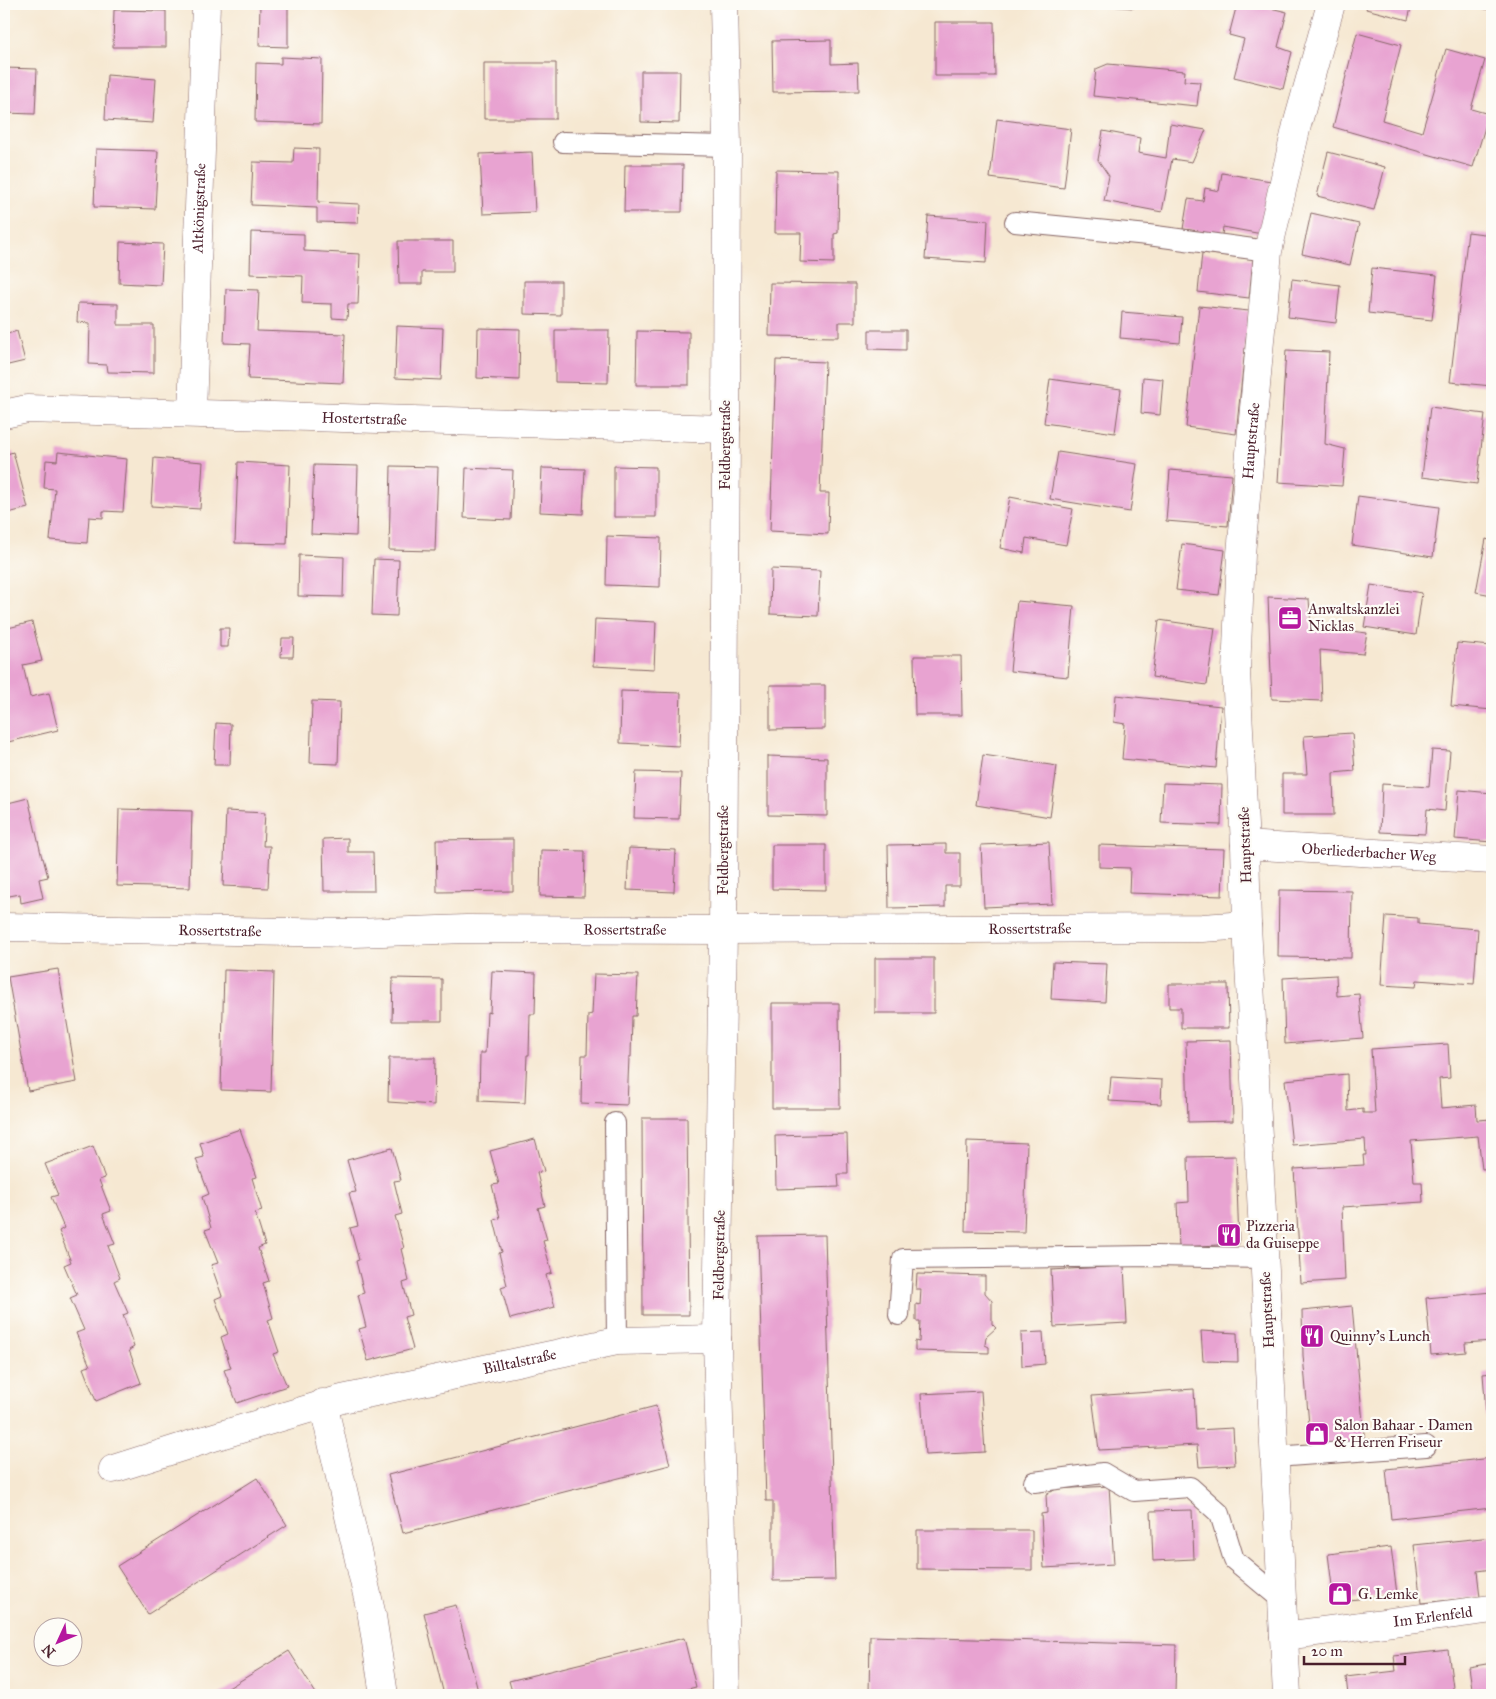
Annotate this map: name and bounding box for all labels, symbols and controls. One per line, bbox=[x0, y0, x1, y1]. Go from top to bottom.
street label: Altkönigstraße bbox=[188, 163, 210, 254]
street label: Feldbergstraße bbox=[716, 400, 734, 490]
street label: Hauptstraße bbox=[1239, 402, 1263, 480]
street label: Hostertstraße bbox=[321, 408, 407, 429]
place label: Anwaltskanzlei Nicklas bbox=[1307, 600, 1400, 635]
office icon: Anwaltskanzlei Nicklas bbox=[1277, 605, 1303, 631]
street label: Feldbergstraße bbox=[714, 805, 732, 895]
street label: Hauptstraße bbox=[1235, 806, 1255, 884]
street label: Oberliederbacher Weg bbox=[1301, 839, 1437, 866]
street label: Rossertstraße bbox=[583, 920, 666, 939]
street label: Rossertstraße bbox=[988, 920, 1071, 938]
street label: Rossertstraße bbox=[178, 921, 262, 940]
street label: Feldbergstraße bbox=[709, 1210, 729, 1300]
place label: Pizzeria da Guiseppe bbox=[1246, 1217, 1319, 1252]
restaurant icon: Pizzeria da Guiseppe bbox=[1216, 1222, 1242, 1248]
street label: Hauptstraße bbox=[1256, 1271, 1278, 1349]
restaurant icon: Quinny's Lunch bbox=[1299, 1323, 1325, 1349]
place label: Quinny's Lunch bbox=[1330, 1327, 1431, 1345]
street label: Billtalstraße bbox=[481, 1345, 558, 1378]
place label: Salon Bahaar - Damen & Herren Friseur bbox=[1334, 1416, 1473, 1451]
shop icon: Salon Bahaar - Damen & Herren Friseur bbox=[1304, 1421, 1330, 1447]
shop icon: G. Lemke bbox=[1327, 1581, 1353, 1607]
place label: G. Lemke bbox=[1358, 1585, 1418, 1603]
street label: Im Erlenfeld bbox=[1392, 1603, 1474, 1631]
north arrow bbox=[32, 1616, 82, 1666]
scale bar bbox=[1304, 1634, 1405, 1666]
text: N bbox=[39, 1640, 59, 1661]
text: 20 m bbox=[1311, 1642, 1343, 1660]

